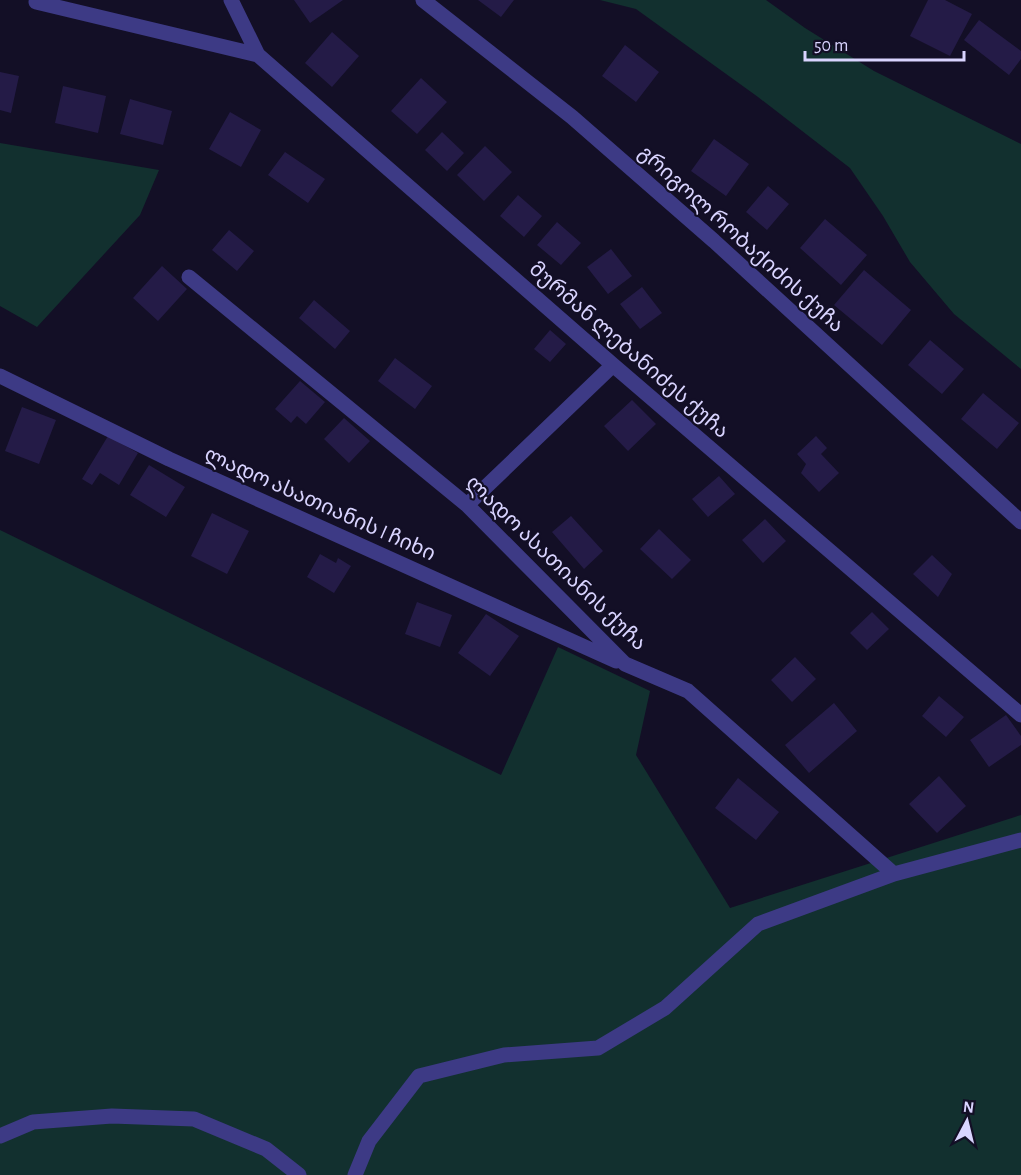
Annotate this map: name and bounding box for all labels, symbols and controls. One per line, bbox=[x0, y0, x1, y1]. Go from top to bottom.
scale bar bbox=[805, 24, 964, 62]
text: 50 m bbox=[814, 37, 848, 55]
street label: გრიგოლ რობაქიძის ქუჩა bbox=[633, 142, 848, 338]
street label: მურმან ლებანიძეს ქუჩა bbox=[524, 258, 733, 444]
street label: ლადო ასათიანის I ჩიხი bbox=[201, 443, 439, 566]
street label: ლადო ასათიანის ქუჩა bbox=[461, 472, 650, 656]
north arrow bbox=[937, 1091, 997, 1151]
text: N bbox=[962, 1098, 975, 1116]

